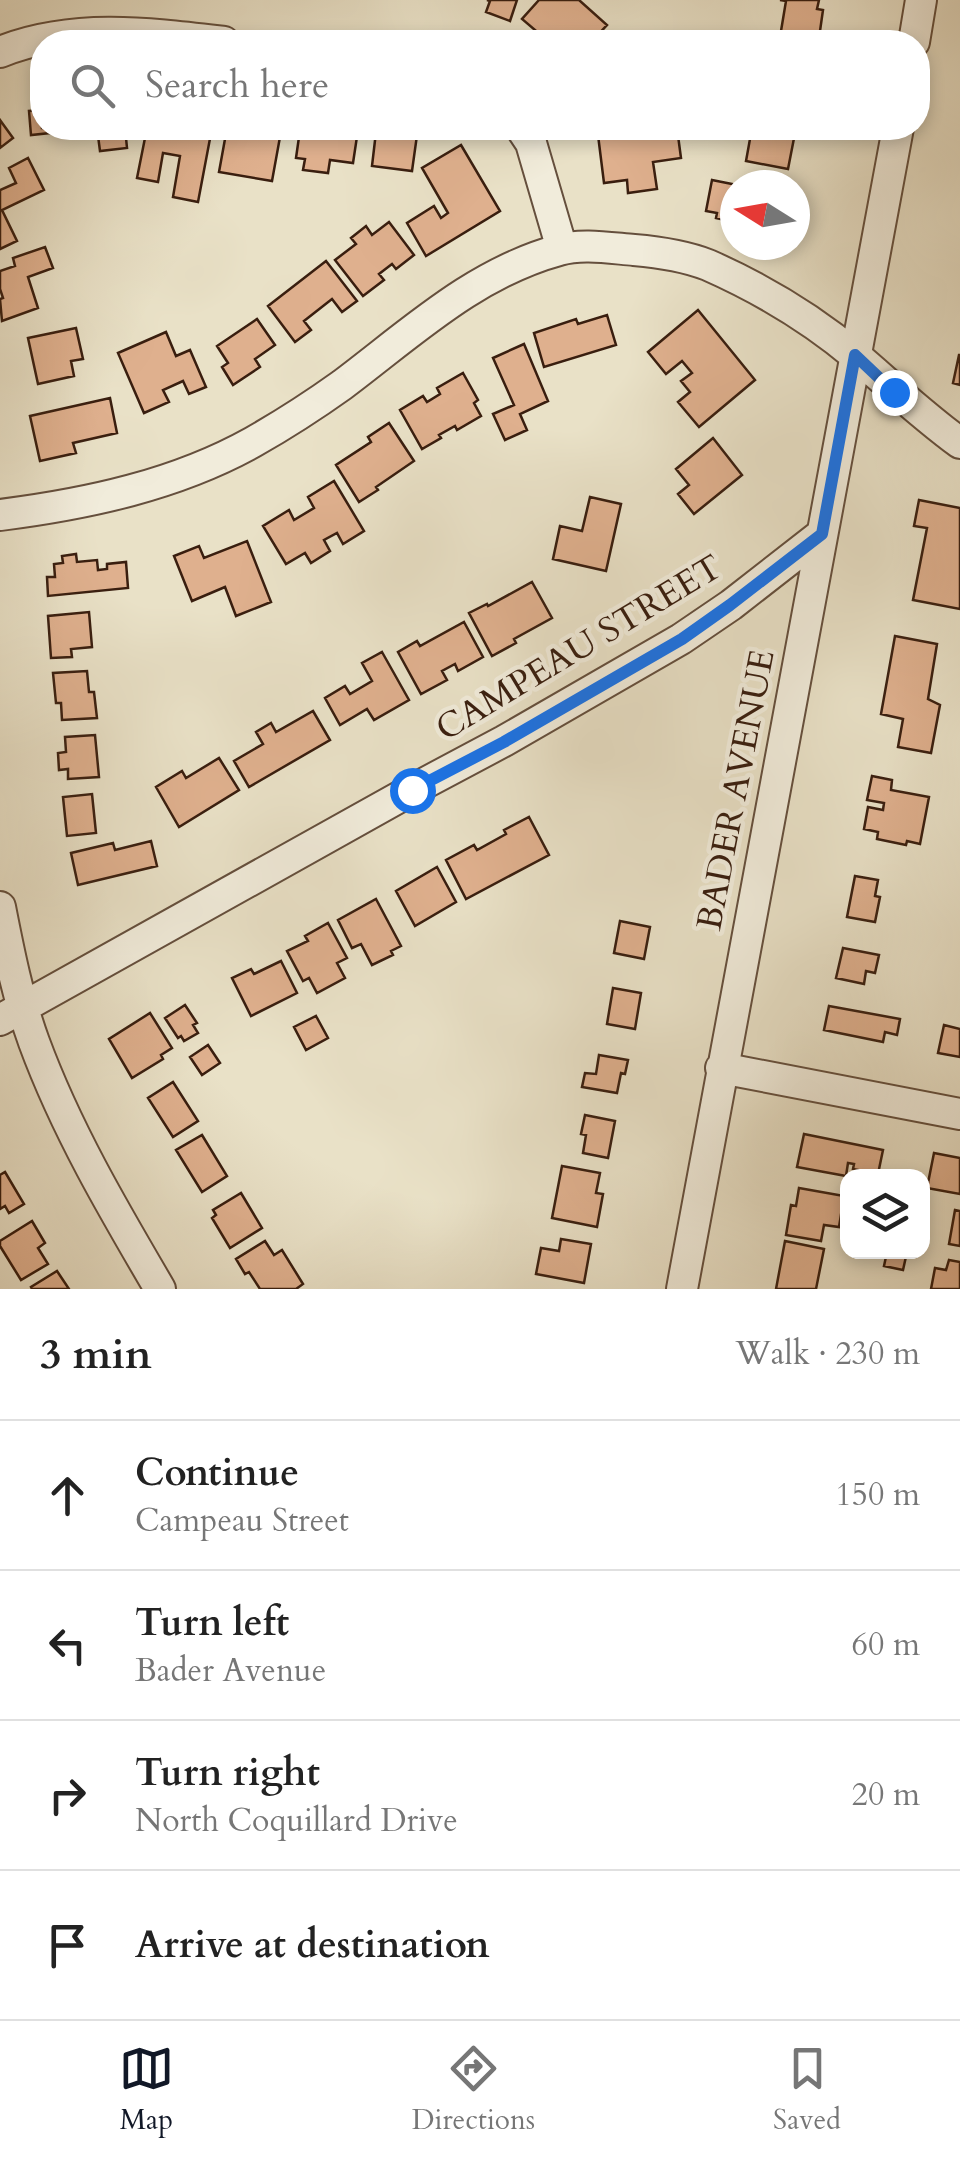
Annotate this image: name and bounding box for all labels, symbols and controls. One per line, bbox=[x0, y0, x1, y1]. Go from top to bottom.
search box bbox=[30, 30, 930, 140]
icon: search bbox=[65, 58, 120, 113]
text: Search here bbox=[145, 59, 329, 111]
north arrow bbox=[720, 170, 810, 260]
route end bbox=[872, 370, 918, 416]
street label: CAMPEAU STREET bbox=[427, 543, 731, 753]
street label: BADER AVENUE bbox=[685, 646, 787, 934]
route start bbox=[390, 768, 436, 814]
map controls bbox=[840, 1169, 930, 1259]
button: layers bbox=[840, 1169, 930, 1259]
text: 3 min bbox=[40, 1326, 152, 1383]
text: Walk · 230 m bbox=[735, 1332, 920, 1376]
text: Continue bbox=[135, 1447, 299, 1499]
icon: ahead bbox=[40, 1468, 95, 1523]
text: 150 m bbox=[835, 1473, 920, 1517]
text: Campeau Street bbox=[135, 1499, 349, 1543]
text: Turn left bbox=[135, 1597, 289, 1649]
icon: left bbox=[40, 1618, 95, 1673]
text: 60 m bbox=[852, 1623, 920, 1667]
text: Bader Avenue bbox=[135, 1649, 326, 1693]
text: Turn right bbox=[135, 1747, 320, 1799]
icon: right bbox=[40, 1768, 95, 1823]
text: 20 m bbox=[852, 1773, 920, 1817]
text: North Coquillard Drive bbox=[135, 1799, 458, 1843]
icon: arrive bbox=[40, 1918, 95, 1973]
text: Arrive at destination bbox=[135, 1919, 490, 1971]
tab: Map bbox=[119, 2041, 174, 2139]
tab: Directions bbox=[412, 2041, 535, 2139]
tab: Saved bbox=[773, 2041, 841, 2139]

